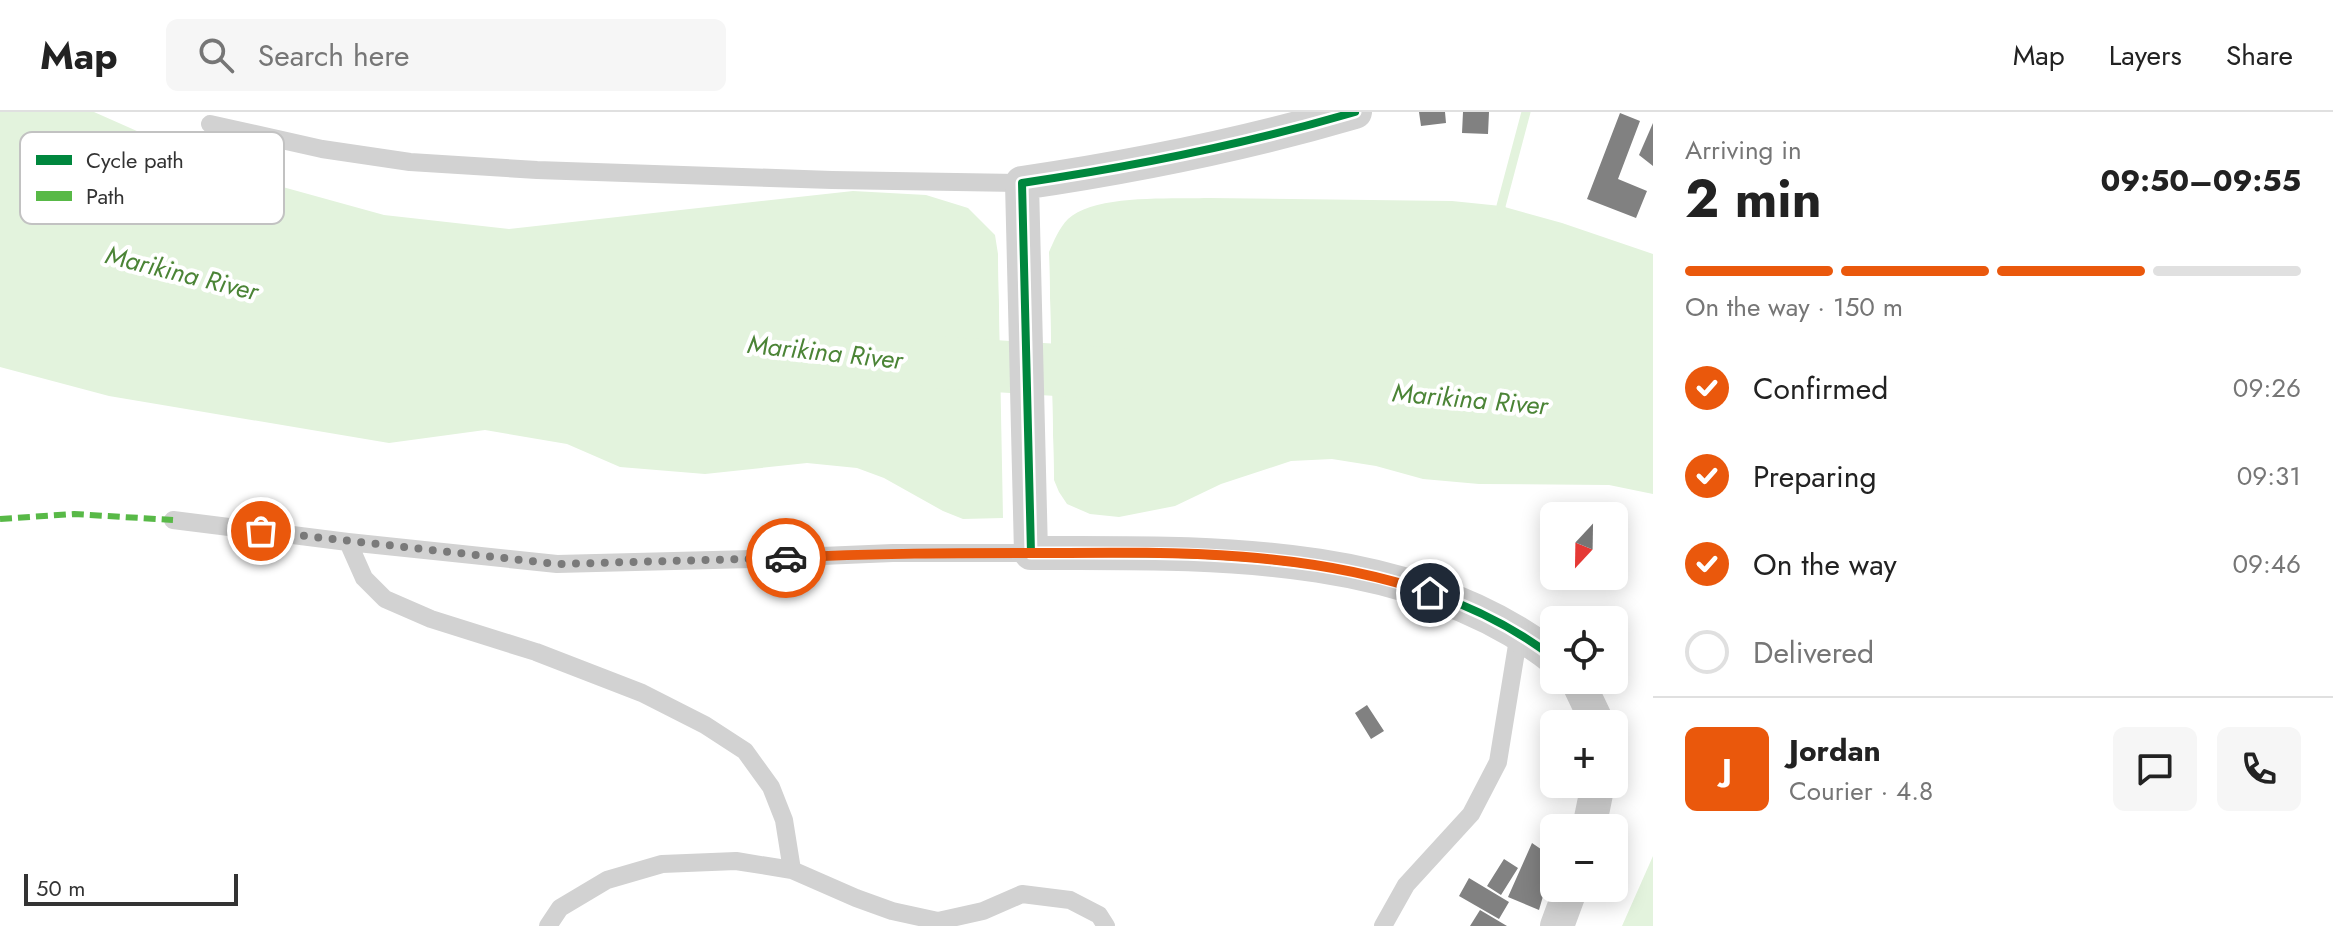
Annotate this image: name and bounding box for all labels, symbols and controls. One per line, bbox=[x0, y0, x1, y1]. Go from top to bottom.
search box bbox=[166, 19, 726, 91]
text: Map bbox=[40, 28, 118, 83]
icon: search bbox=[194, 33, 238, 77]
text: Search here bbox=[258, 34, 410, 77]
text: Map bbox=[2013, 35, 2065, 76]
text: Layers bbox=[2109, 35, 2182, 76]
text: Share bbox=[2226, 35, 2293, 76]
text: Arriving in bbox=[1685, 131, 1802, 169]
legend bbox=[20, 132, 284, 224]
text: Cycle path bbox=[86, 144, 184, 176]
text: 09:50–09:55 bbox=[2100, 159, 2301, 202]
text: 2 min bbox=[1685, 161, 1822, 237]
text: Path bbox=[86, 180, 125, 212]
water label: Marikina River bbox=[102, 236, 264, 311]
text: On the way · 150 m bbox=[1685, 288, 1903, 326]
water label: Marikina River bbox=[745, 325, 906, 379]
icon: check bbox=[1685, 366, 1729, 410]
text: Confirmed bbox=[1753, 367, 1888, 410]
text: 09:26 bbox=[2233, 369, 2301, 407]
water label: Marikina River bbox=[1391, 373, 1551, 425]
icon: check bbox=[1685, 454, 1729, 498]
text: Preparing bbox=[1753, 455, 1877, 498]
text: 09:31 bbox=[2237, 457, 2301, 495]
pin bbox=[227, 497, 295, 565]
north arrow bbox=[1540, 502, 1628, 590]
map controls bbox=[1540, 502, 1628, 902]
icon: bag bbox=[239, 509, 283, 553]
courier bbox=[746, 518, 826, 598]
icon: car bbox=[764, 536, 808, 580]
icon: check bbox=[1685, 542, 1729, 586]
text: On the way bbox=[1753, 543, 1897, 586]
text: 09:46 bbox=[2232, 545, 2301, 583]
pin bbox=[1396, 559, 1464, 627]
icon: home bbox=[1408, 571, 1452, 615]
button: locate bbox=[1540, 606, 1628, 694]
text: Delivered bbox=[1753, 631, 1874, 674]
button: + bbox=[1540, 710, 1628, 798]
button: chat bbox=[2113, 727, 2197, 811]
button: phone bbox=[2217, 727, 2301, 811]
text: Jordan bbox=[1789, 729, 1881, 772]
text: J bbox=[1722, 748, 1732, 791]
text: Courier · 4.8 bbox=[1789, 772, 1933, 810]
button: − bbox=[1540, 814, 1628, 902]
scale bar bbox=[24, 870, 238, 906]
text: 50 m bbox=[36, 872, 85, 904]

